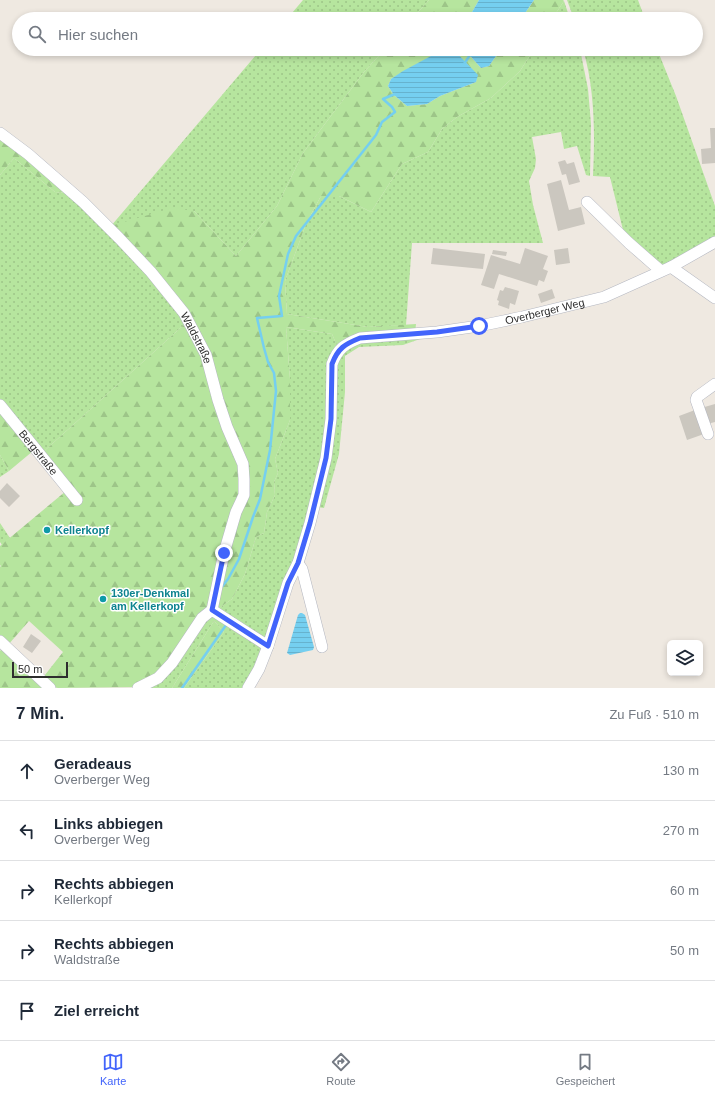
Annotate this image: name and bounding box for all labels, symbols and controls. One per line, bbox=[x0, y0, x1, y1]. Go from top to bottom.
search box bbox=[12, 12, 703, 56]
icon: search bbox=[26, 23, 48, 45]
text: Hier suchen bbox=[58, 26, 138, 43]
street label: Overberger Weg bbox=[504, 296, 586, 326]
street label: Waldstraße bbox=[179, 310, 214, 365]
route start bbox=[470, 317, 488, 335]
street label: Bergstraße bbox=[17, 427, 60, 477]
place label: Kellerkopf bbox=[55, 524, 109, 536]
marker: Kellerkopf bbox=[42, 525, 52, 535]
route end bbox=[215, 544, 233, 562]
place label: 130er-Denkmal am Kellerkopf bbox=[111, 587, 189, 612]
marker: 130er-Denkmal am Kellerkopf bbox=[98, 594, 108, 604]
map controls bbox=[667, 640, 703, 676]
button: layers bbox=[667, 640, 703, 676]
scale bar bbox=[12, 660, 68, 679]
text: 50 m bbox=[18, 663, 42, 675]
text: 7 Min. bbox=[16, 704, 64, 723]
text: Zu Fuß · 510 m bbox=[609, 707, 699, 722]
text: Geradeaus bbox=[54, 755, 132, 772]
icon: ahead bbox=[16, 760, 38, 782]
text: 130 m bbox=[663, 763, 699, 778]
text: Overberger Weg bbox=[54, 772, 150, 787]
text: Links abbiegen bbox=[54, 815, 163, 832]
icon: left bbox=[16, 820, 38, 842]
text: 270 m bbox=[663, 823, 699, 838]
text: Overberger Weg bbox=[54, 832, 150, 847]
text: Rechts abbiegen bbox=[54, 875, 174, 892]
icon: right bbox=[16, 880, 38, 902]
text: 60 m bbox=[670, 883, 699, 898]
text: Kellerkopf bbox=[54, 892, 112, 907]
text: Rechts abbiegen bbox=[54, 935, 174, 952]
icon: right bbox=[16, 940, 38, 962]
text: 50 m bbox=[670, 943, 699, 958]
text: Waldstraße bbox=[54, 952, 120, 967]
icon: arrive bbox=[16, 1000, 38, 1022]
text: Ziel erreicht bbox=[54, 1002, 139, 1019]
tab: Karte bbox=[100, 1051, 126, 1087]
tab: Route bbox=[326, 1051, 356, 1087]
tab: Gespeichert bbox=[556, 1051, 615, 1087]

